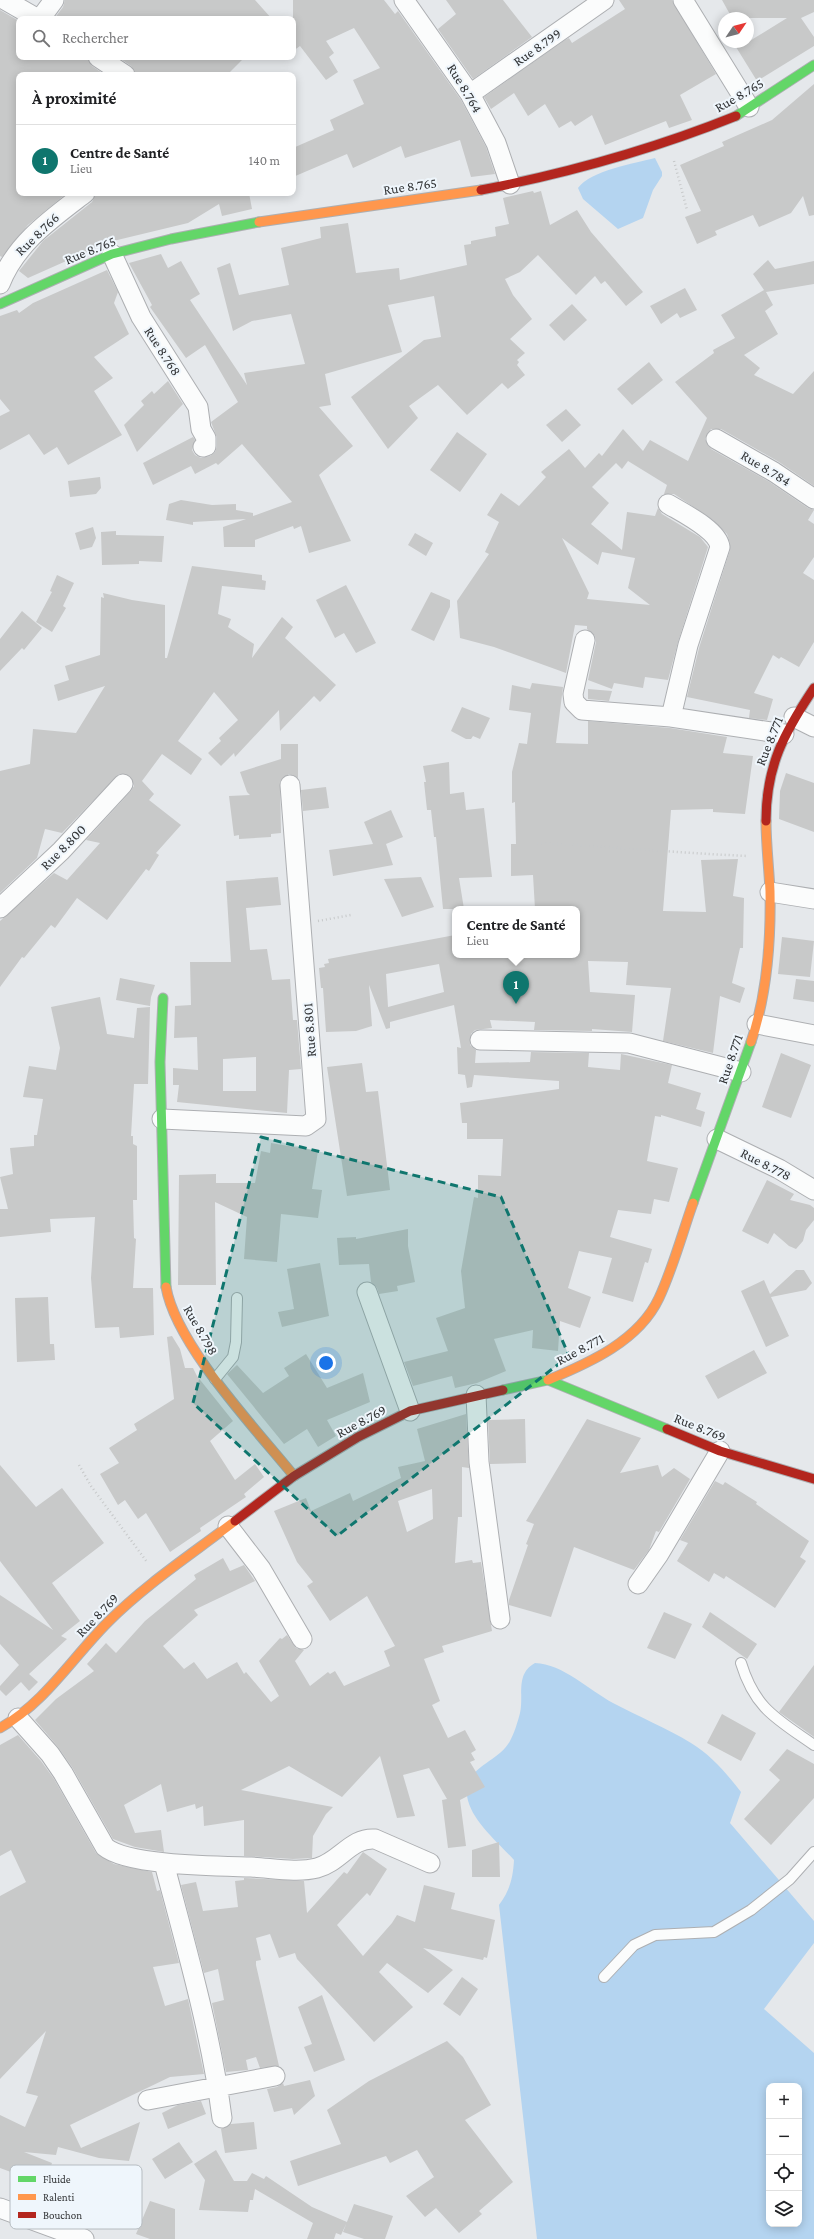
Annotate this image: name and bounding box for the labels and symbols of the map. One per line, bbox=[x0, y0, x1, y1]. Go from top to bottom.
north arrow bbox=[718, 12, 754, 48]
street label: Rue 8.799 bbox=[510, 25, 564, 69]
street label: Rue 8.764 bbox=[444, 60, 486, 116]
street label: Rue 8.765 bbox=[712, 75, 766, 115]
street label: Rue 8.765 bbox=[382, 174, 438, 198]
street label: Rue 8.766 bbox=[12, 209, 62, 259]
street label: Rue 8.765 bbox=[62, 233, 118, 267]
street label: Rue 8.768 bbox=[141, 324, 185, 378]
street label: Rue 8.784 bbox=[738, 447, 794, 489]
street label: Rue 8.771 bbox=[752, 714, 786, 768]
street label: Rue 8.800 bbox=[37, 821, 89, 873]
pin: 1 bbox=[503, 971, 529, 1004]
street label: Rue 8.801 bbox=[299, 1002, 319, 1058]
street label: Rue 8.771 bbox=[714, 1032, 746, 1086]
street label: Rue 8.778 bbox=[738, 1145, 794, 1183]
street label: Rue 8.798 bbox=[180, 1302, 222, 1358]
street label: Rue 8.771 bbox=[553, 1330, 607, 1368]
your location bbox=[316, 1353, 336, 1373]
street label: Rue 8.769 bbox=[333, 1401, 389, 1441]
street label: Rue 8.769 bbox=[672, 1409, 728, 1445]
street label: Rue 8.769 bbox=[72, 1590, 122, 1640]
legend bbox=[10, 2165, 142, 2229]
text: Fluide bbox=[43, 2173, 71, 2185]
text: Ralenti bbox=[43, 2191, 74, 2203]
text: Bouchon bbox=[43, 2209, 82, 2221]

